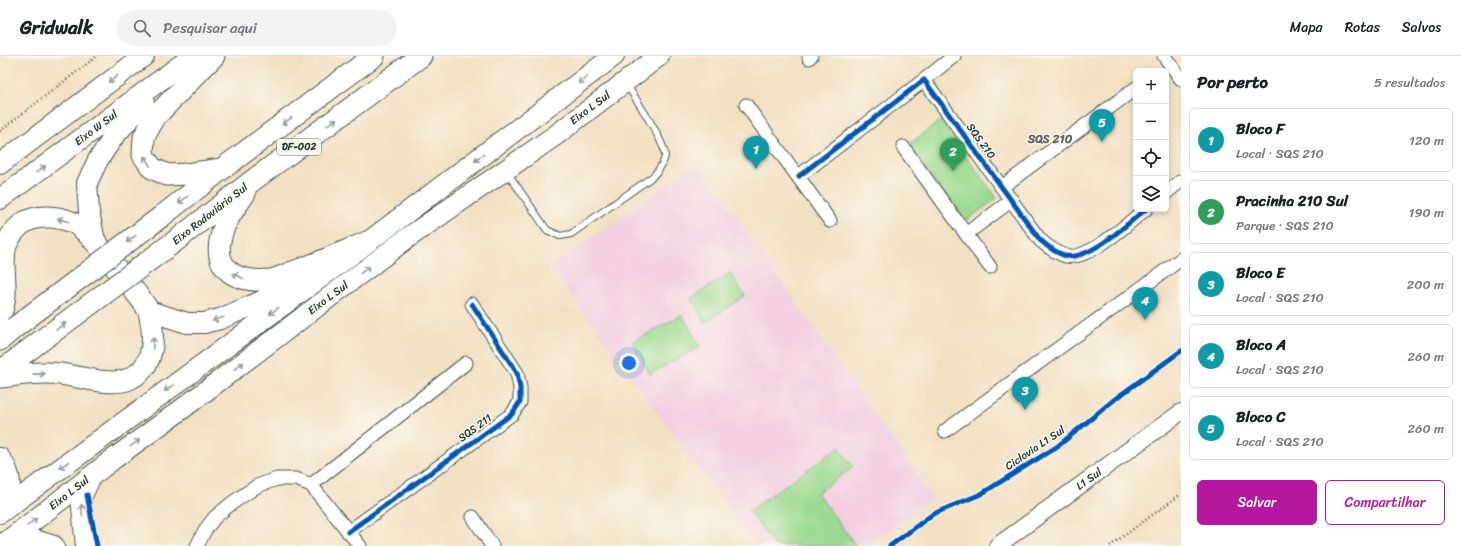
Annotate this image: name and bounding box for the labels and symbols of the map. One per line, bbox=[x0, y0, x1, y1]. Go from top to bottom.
one-way arrow bbox=[108, 75, 119, 84]
one-way arrow bbox=[578, 75, 589, 84]
street label: Eixo L Sul bbox=[565, 86, 615, 130]
street label: Eixo W Sul bbox=[70, 105, 123, 151]
pin: 5 bbox=[1089, 109, 1115, 142]
one-way arrow bbox=[281, 117, 292, 125]
one-way arrow bbox=[326, 118, 337, 126]
street label: SQS 210 bbox=[961, 119, 1001, 163]
district label: SQS 210 bbox=[1027, 128, 1073, 150]
pin: 1 bbox=[743, 136, 769, 169]
pin: 2 bbox=[940, 138, 966, 171]
road number: DF-002 bbox=[277, 139, 321, 155]
one-way arrow bbox=[474, 154, 485, 162]
one-way arrow bbox=[143, 156, 151, 167]
one-way arrow bbox=[36, 165, 47, 173]
street label: Eixo Rodoviário Sul bbox=[168, 178, 253, 250]
one-way arrow bbox=[178, 195, 189, 204]
one-way arrow bbox=[57, 216, 70, 223]
one-way arrow bbox=[126, 235, 137, 244]
one-way arrow bbox=[360, 266, 371, 275]
one-way arrow bbox=[232, 272, 244, 279]
street label: Eixo L Sul bbox=[303, 276, 353, 320]
pin: 4 bbox=[1132, 287, 1158, 320]
one-way arrow bbox=[269, 307, 280, 316]
one-way arrow bbox=[212, 316, 225, 323]
one-way arrow bbox=[55, 322, 66, 330]
one-way arrow bbox=[149, 337, 156, 350]
your location bbox=[619, 353, 639, 373]
one-way arrow bbox=[234, 361, 245, 370]
one-way arrow bbox=[32, 370, 45, 378]
pin: 3 bbox=[1012, 377, 1038, 410]
one-way arrow bbox=[164, 384, 175, 392]
street label: SQS 211 bbox=[454, 409, 496, 447]
street label: Ciclovia L1 Sul bbox=[1001, 420, 1070, 475]
one-way arrow bbox=[129, 439, 140, 447]
one-way arrow bbox=[59, 461, 70, 469]
street label: L1 Sul bbox=[1072, 462, 1107, 495]
street label: Eixo L Sul bbox=[45, 470, 94, 515]
one-way arrow bbox=[79, 504, 86, 517]
one-way arrow bbox=[26, 518, 37, 526]

